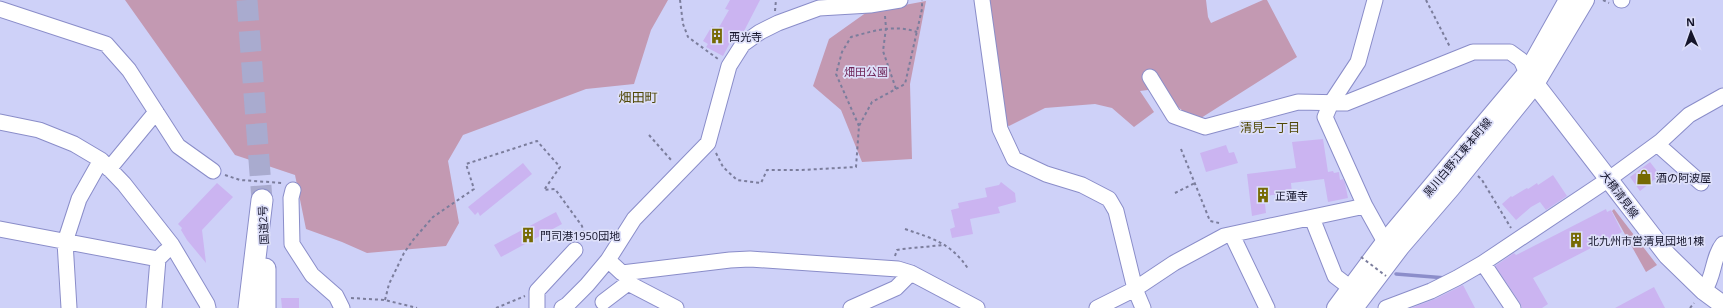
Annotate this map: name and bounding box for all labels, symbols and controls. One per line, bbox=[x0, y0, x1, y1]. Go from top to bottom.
north arrow bbox=[1671, 12, 1711, 52]
text: N bbox=[1686, 14, 1695, 29]
building icon: 西光寺 bbox=[708, 27, 726, 45]
place label: 西光寺 bbox=[729, 29, 762, 44]
park label: 畑田公園 bbox=[844, 64, 888, 79]
district label: 畑田町 bbox=[618, 88, 658, 106]
street label: 黒川白野江東本町線 bbox=[1419, 114, 1495, 200]
district label: 清見一丁目 bbox=[1240, 119, 1300, 136]
street label: 大積清見線 bbox=[1597, 168, 1643, 220]
shop icon: 酒の阿波屋 bbox=[1635, 168, 1653, 186]
place label: 酒の阿波屋 bbox=[1656, 170, 1711, 185]
building icon: 正蓮寺 bbox=[1254, 186, 1272, 204]
place label: 正蓮寺 bbox=[1275, 188, 1308, 203]
street label: 国道2号 bbox=[254, 205, 272, 245]
building icon: 門司港1950団地 bbox=[519, 226, 537, 244]
place label: 門司港1950団地 bbox=[540, 228, 620, 243]
building icon: 北九州市営清見団地1棟 bbox=[1567, 231, 1585, 249]
place label: 北九州市営清見団地1棟 bbox=[1588, 233, 1704, 248]

